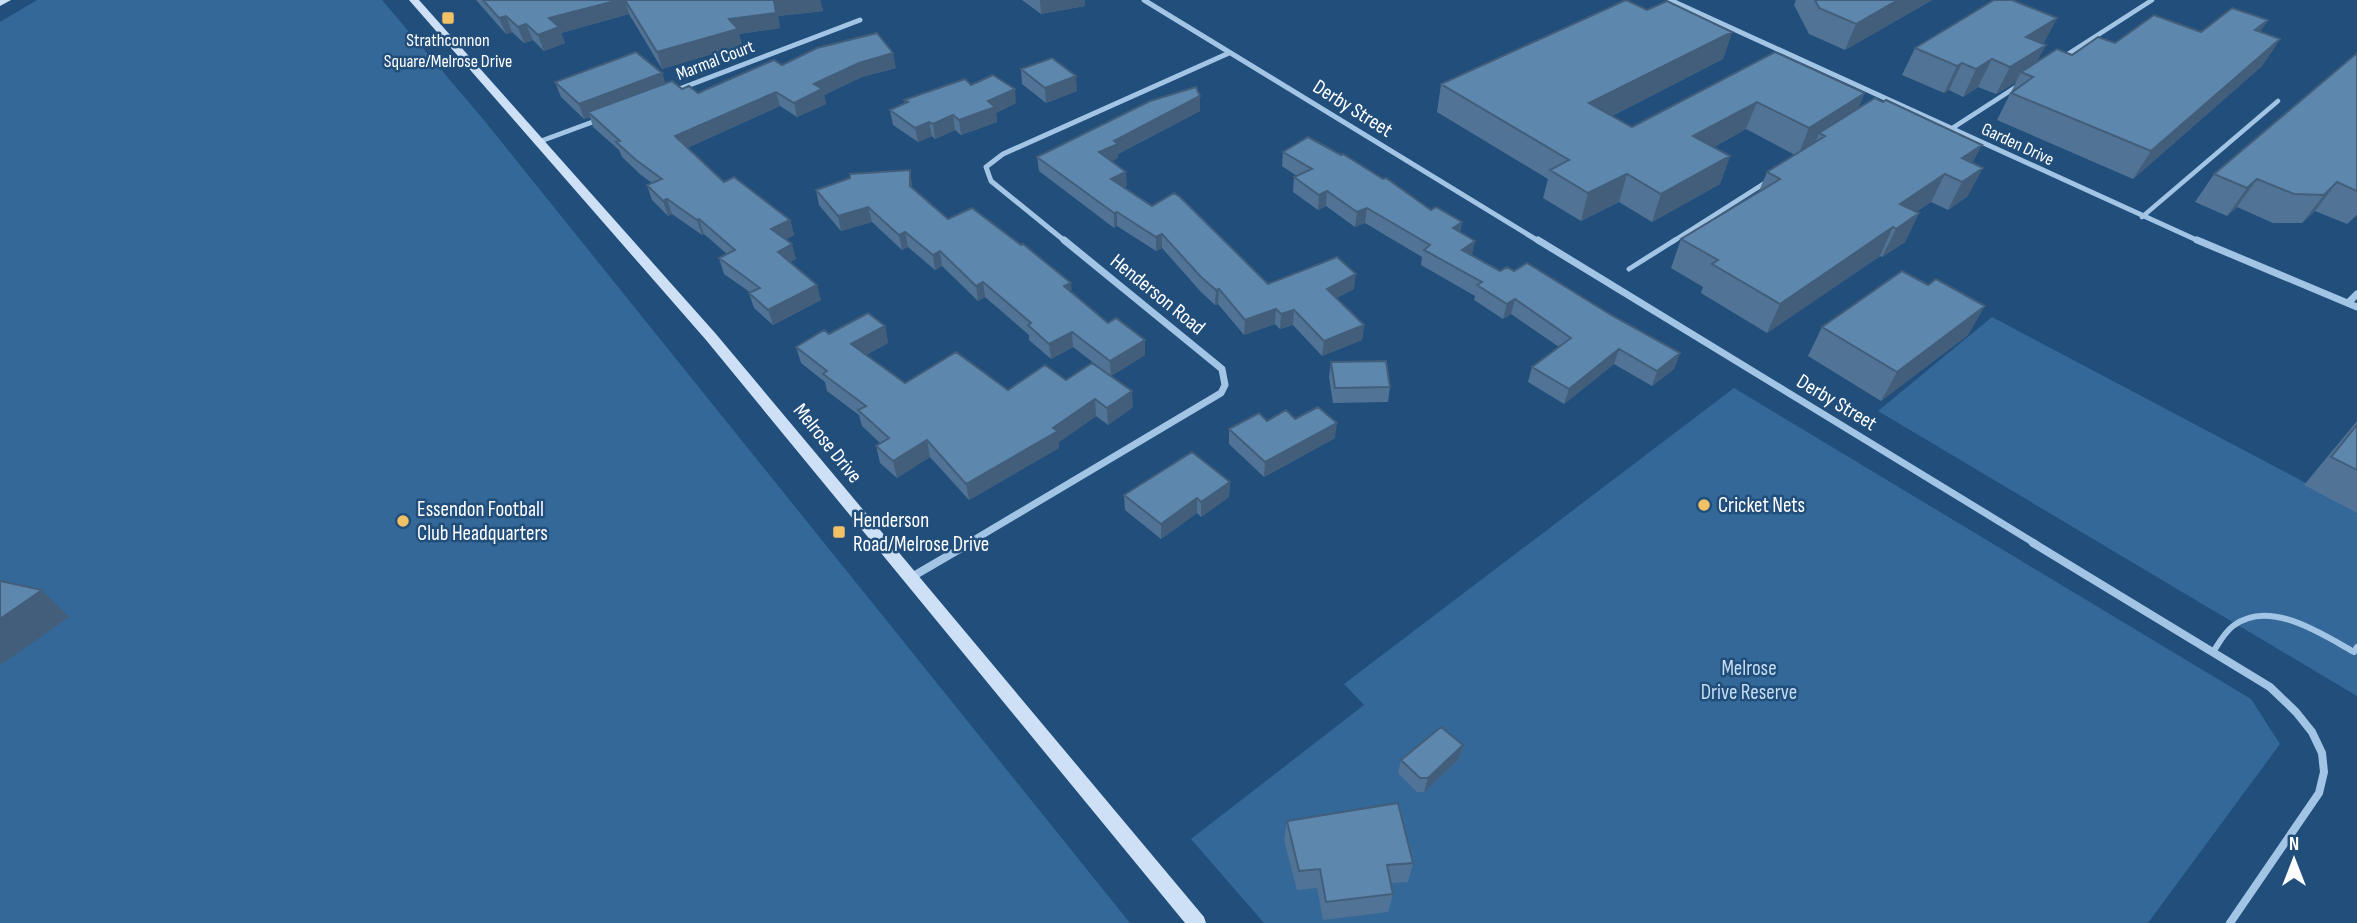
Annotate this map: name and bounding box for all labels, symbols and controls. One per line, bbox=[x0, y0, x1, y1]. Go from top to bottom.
marker: Strathconnon Square/Melrose Drive bbox=[440, 10, 456, 26]
place label: Strathconnon Square/Melrose Drive bbox=[384, 30, 512, 72]
street label: Marmal Court bbox=[673, 36, 758, 85]
street label: Derby Street bbox=[1308, 74, 1397, 143]
street label: Garden Drive bbox=[1978, 119, 2057, 170]
street label: Henderson Road bbox=[1105, 249, 1210, 340]
street label: Derby Street bbox=[1792, 369, 1881, 436]
street label: Melrose Drive bbox=[788, 398, 867, 488]
place label: Cricket Nets bbox=[1718, 493, 1805, 518]
place label: Essendon Football Club Headquarters bbox=[417, 497, 548, 546]
marker: Cricket Nets bbox=[1696, 497, 1712, 513]
place label: Henderson Road/Melrose Drive bbox=[853, 508, 989, 557]
marker: Essendon Football Club Headquarters bbox=[395, 513, 411, 529]
marker: Henderson Road/Melrose Drive bbox=[831, 524, 847, 540]
park label: Melrose Drive Reserve bbox=[1701, 656, 1797, 705]
north arrow bbox=[2259, 825, 2329, 895]
text: N bbox=[2289, 833, 2299, 856]

